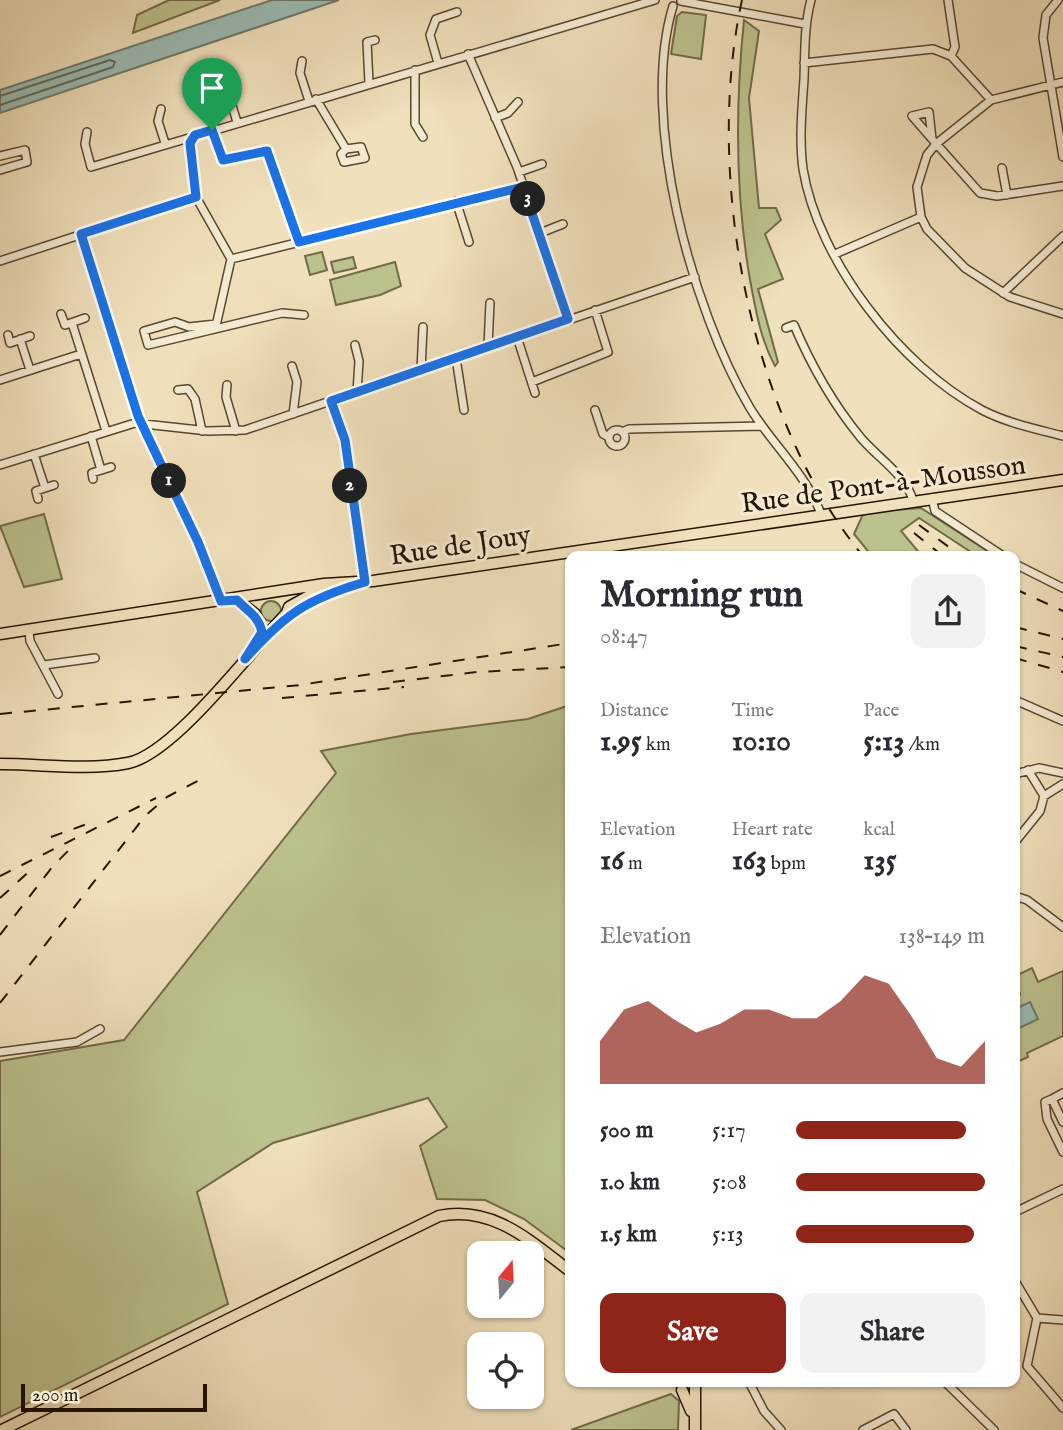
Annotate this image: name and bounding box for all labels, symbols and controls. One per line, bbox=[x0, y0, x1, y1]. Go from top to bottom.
pin bbox=[182, 58, 242, 130]
icon: arrive bbox=[193, 69, 231, 107]
pin: 3 bbox=[510, 182, 546, 216]
text: 3 bbox=[524, 186, 531, 210]
street label: Rue de Pont-à-Mousson bbox=[739, 448, 1028, 523]
pin: 1 bbox=[152, 463, 186, 498]
text: 1 bbox=[165, 468, 172, 492]
pin: 2 bbox=[332, 468, 368, 504]
text: 2 bbox=[345, 473, 354, 497]
street label: Rue de Jouy bbox=[387, 518, 534, 575]
text: Morning run bbox=[600, 572, 803, 620]
button: share bbox=[911, 574, 985, 648]
text: 08:47 bbox=[600, 622, 648, 651]
text: Distance bbox=[600, 699, 669, 723]
text: Time bbox=[732, 699, 774, 723]
text: Pace bbox=[863, 699, 899, 723]
text: 1.95 bbox=[600, 723, 642, 761]
text: 10:10 bbox=[732, 723, 791, 761]
text: 5:13 bbox=[863, 723, 905, 761]
text: km bbox=[642, 733, 671, 757]
text: /km bbox=[905, 733, 940, 757]
text: Elevation bbox=[600, 818, 675, 842]
text: Heart rate bbox=[732, 818, 813, 842]
text: kcal bbox=[863, 818, 895, 842]
text: 16 bbox=[600, 842, 624, 880]
text: 163 bbox=[732, 842, 767, 880]
text: 135 bbox=[863, 842, 897, 880]
text: m bbox=[624, 852, 643, 876]
text: bpm bbox=[767, 852, 806, 876]
text: Elevation bbox=[600, 922, 691, 951]
text: 138–149 m bbox=[898, 922, 985, 951]
text: 500 m bbox=[600, 1116, 654, 1145]
text: 5:17 bbox=[712, 1116, 746, 1145]
text: 1.0 km bbox=[600, 1168, 660, 1197]
text: 5:08 bbox=[712, 1168, 747, 1197]
text: 1.5 km bbox=[600, 1220, 657, 1249]
text: 5:13 bbox=[712, 1220, 744, 1249]
north arrow bbox=[467, 1241, 544, 1318]
map controls bbox=[467, 1241, 544, 1409]
button: Save bbox=[600, 1293, 786, 1373]
button: Share bbox=[800, 1293, 985, 1373]
button: locate bbox=[467, 1332, 544, 1409]
scale bar bbox=[21, 1381, 206, 1413]
text: 200 m bbox=[32, 1384, 78, 1408]

